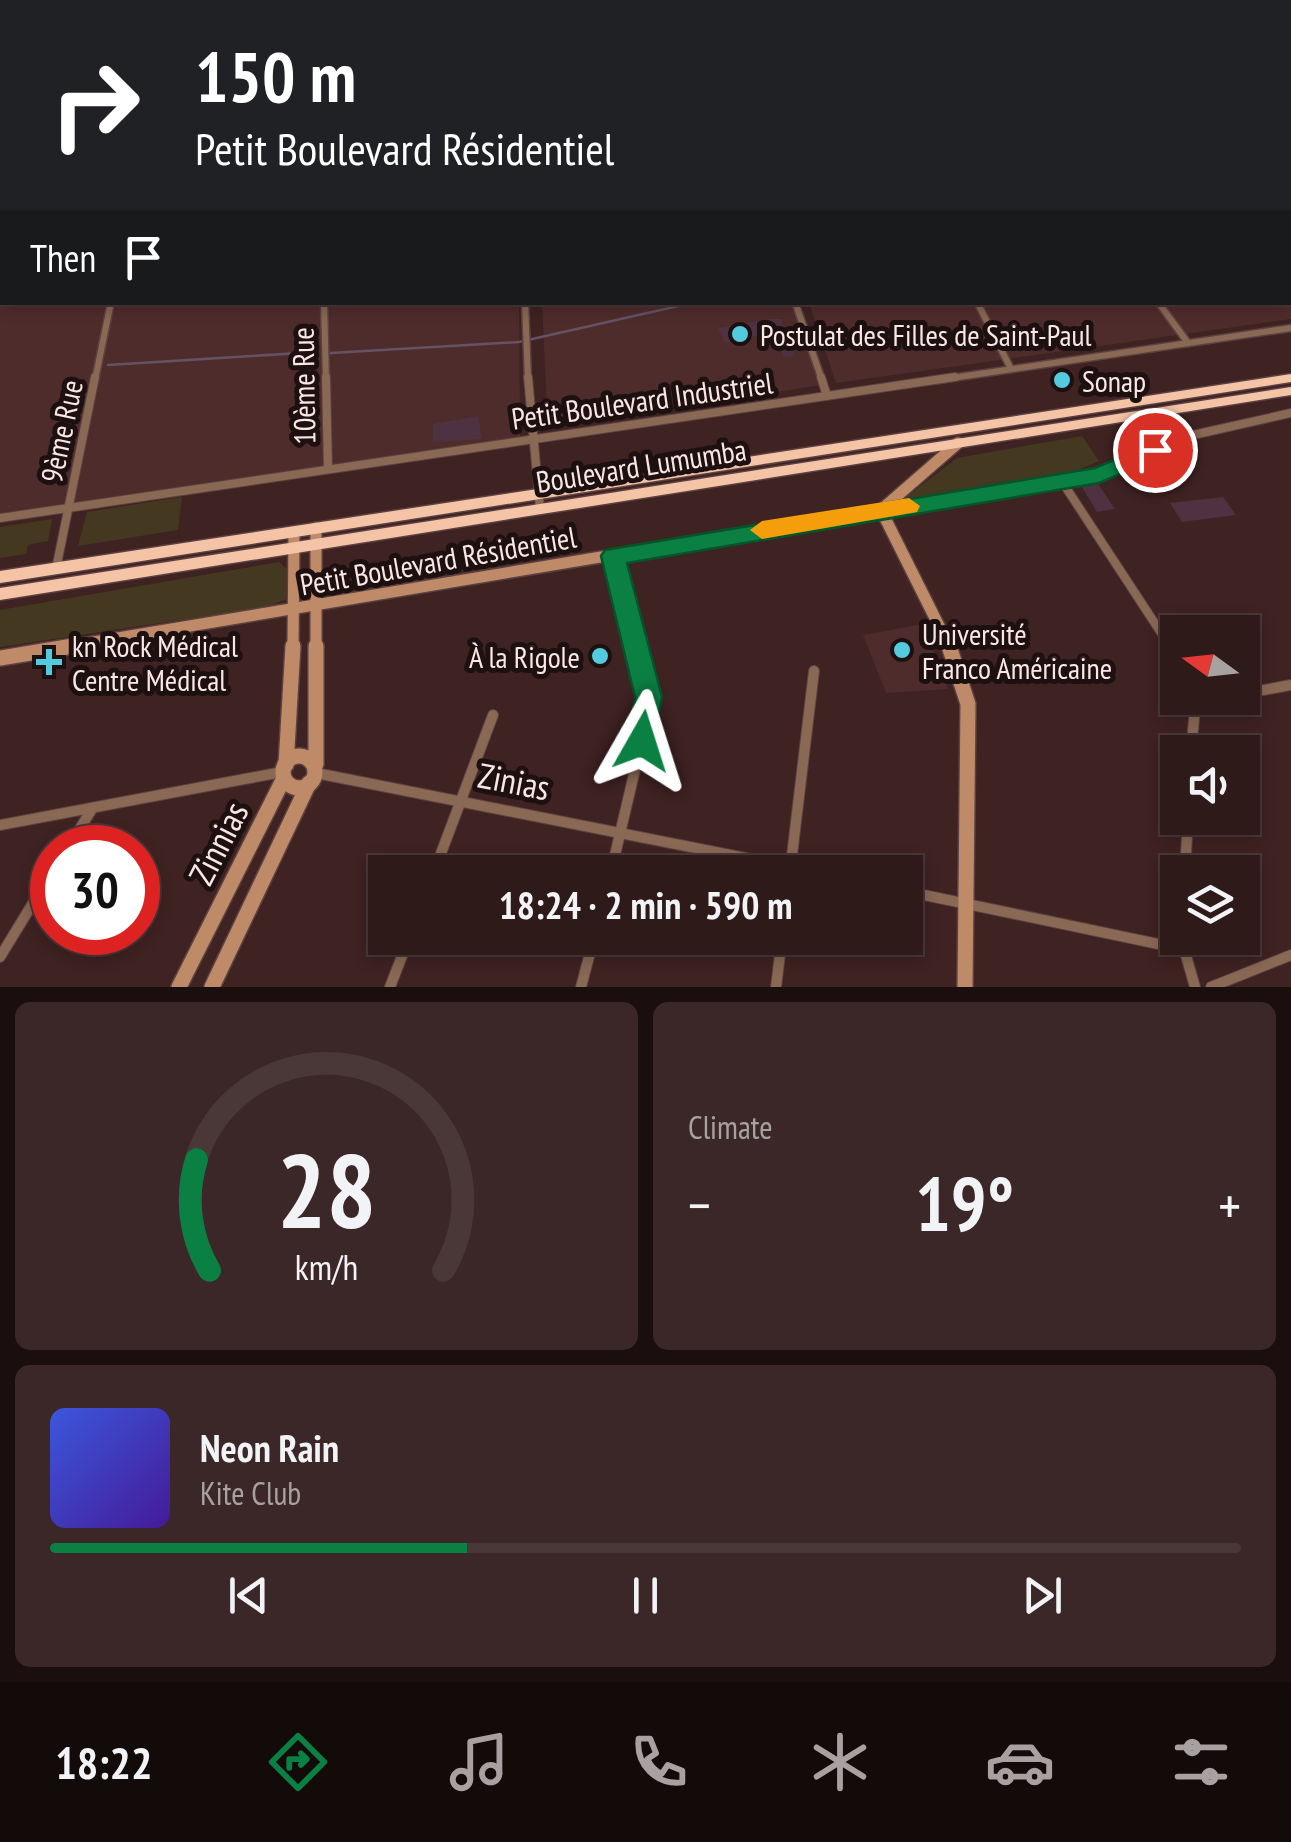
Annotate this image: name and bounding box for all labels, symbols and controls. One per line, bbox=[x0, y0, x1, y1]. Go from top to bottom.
text: 150 m bbox=[195, 31, 356, 121]
icon: right bbox=[30, 40, 160, 170]
text: Petit Boulevard Résidentiel bbox=[195, 119, 614, 177]
icon: arrive bbox=[116, 230, 171, 285]
text: Then bbox=[30, 233, 96, 282]
place label: Postulat des Filles de Saint-Paul bbox=[760, 315, 1092, 354]
marker: Postulat des Filles de Saint-Paul bbox=[729, 323, 751, 345]
street label: 10ème Rue bbox=[282, 327, 324, 445]
place label: Sonap bbox=[1082, 361, 1146, 400]
street label: Petit Boulevard Industriel bbox=[509, 362, 775, 438]
marker: Sonap bbox=[1051, 369, 1073, 391]
street label: 9ème Rue bbox=[31, 376, 91, 486]
pin bbox=[1113, 408, 1198, 493]
icon: arrive bbox=[1128, 423, 1183, 478]
street label: Boulevard Lumumba bbox=[533, 429, 749, 501]
street label: Petit Boulevard Résidentiel bbox=[297, 517, 579, 603]
place label: Université Franco Américaine bbox=[922, 614, 1112, 687]
north arrow bbox=[1160, 615, 1260, 715]
map controls bbox=[1160, 615, 1260, 955]
place label: kn Rock Médical Centre Médical bbox=[72, 626, 238, 699]
place label: À la Rigole bbox=[469, 637, 580, 676]
marker: Université Franco Américaine bbox=[891, 639, 913, 661]
marker: À la Rigole bbox=[589, 645, 611, 667]
marker: kn Rock Médical Centre Médical bbox=[36, 649, 62, 675]
position arrow bbox=[590, 689, 694, 793]
button: sound bbox=[1160, 735, 1260, 835]
street label: Zinias bbox=[474, 752, 554, 810]
street label: Zinnias bbox=[178, 794, 258, 892]
speed limit sign: 30 bbox=[30, 825, 160, 955]
button: layers bbox=[1160, 855, 1260, 955]
text: 18:24 · 2 min · 590 m bbox=[499, 880, 792, 929]
text: Climate bbox=[688, 1106, 772, 1148]
text: 28 bbox=[277, 1122, 376, 1257]
text: 19° bbox=[915, 1155, 1014, 1252]
text: − bbox=[688, 1169, 711, 1240]
text: + bbox=[1218, 1169, 1241, 1240]
text: km/h bbox=[295, 1244, 358, 1290]
text: Neon Rain bbox=[200, 1423, 339, 1472]
text: Kite Club bbox=[200, 1472, 301, 1514]
icon: previous bbox=[221, 1568, 276, 1623]
icon: pause bbox=[618, 1568, 673, 1623]
icon: next bbox=[1015, 1568, 1070, 1623]
icon: directions bbox=[263, 1727, 333, 1797]
icon: music bbox=[444, 1727, 514, 1797]
icon: phone bbox=[624, 1727, 694, 1797]
icon: climate bbox=[805, 1727, 875, 1797]
icon: car bbox=[985, 1727, 1055, 1797]
icon: filters bbox=[1166, 1727, 1236, 1797]
text: 18:22 bbox=[55, 1733, 153, 1791]

